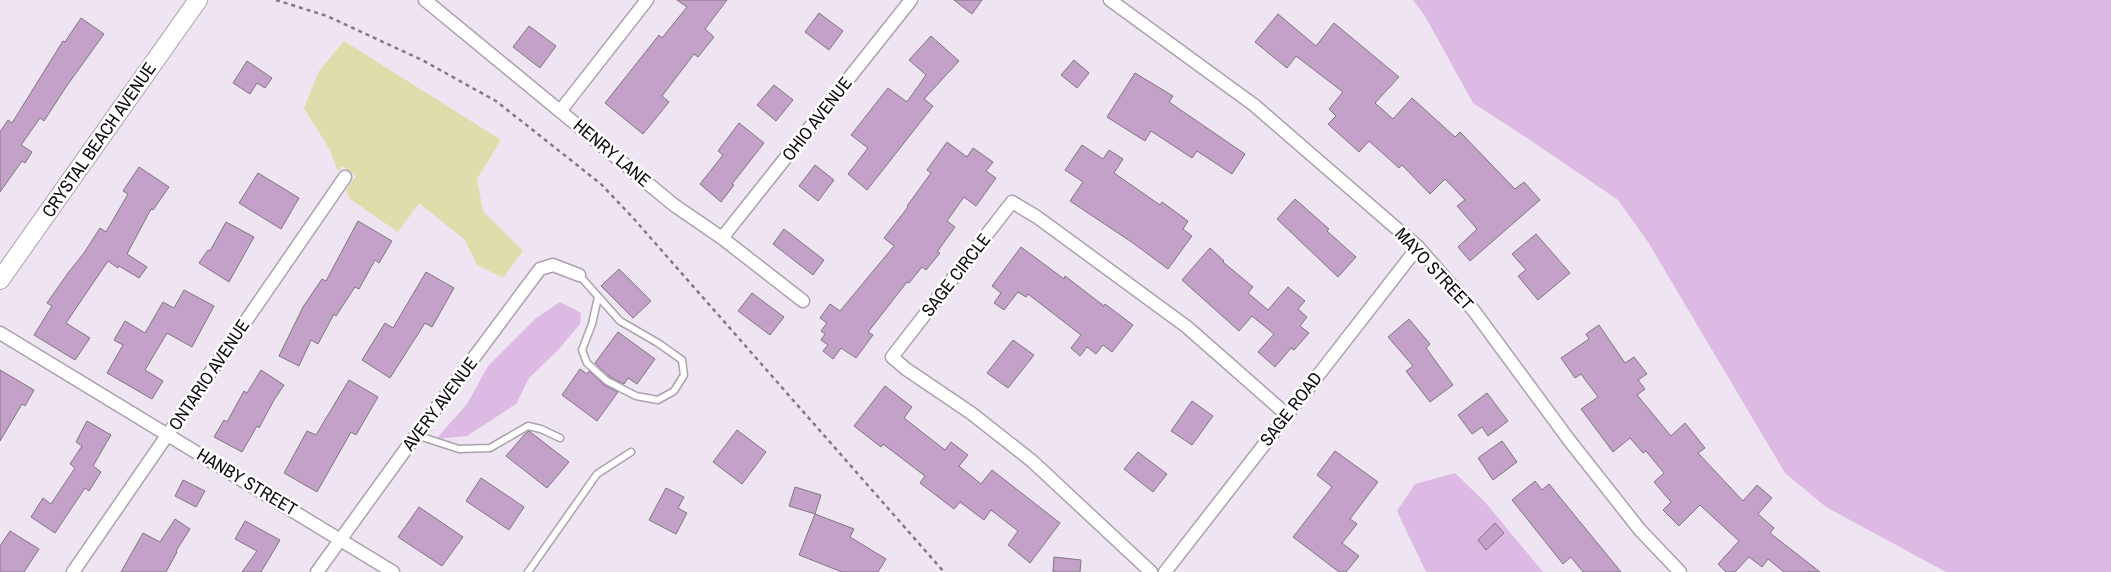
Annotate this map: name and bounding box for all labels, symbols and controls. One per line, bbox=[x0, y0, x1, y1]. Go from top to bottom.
street label: CRYSTAL BEACH AVENUE bbox=[36, 57, 162, 222]
street label: OHIO AVENUE bbox=[776, 71, 857, 166]
street label: HENRY LANE bbox=[568, 113, 656, 192]
street label: MAYO STREET bbox=[1390, 222, 1479, 315]
street label: SAGE CIRCLE bbox=[915, 228, 996, 321]
street label: ONTARIO AVENUE bbox=[162, 314, 255, 435]
street label: AVERY AVENUE bbox=[396, 352, 483, 456]
street label: SAGE ROAD bbox=[1254, 366, 1327, 451]
street label: HANBY STREET bbox=[192, 442, 302, 521]

